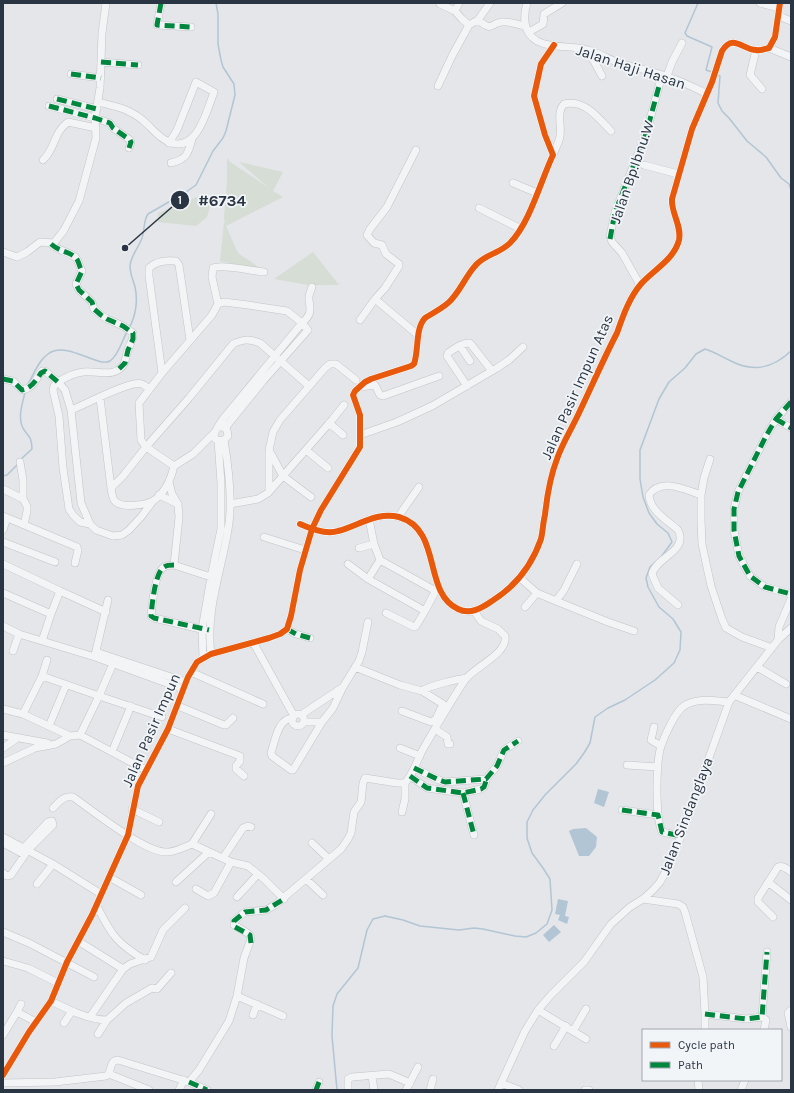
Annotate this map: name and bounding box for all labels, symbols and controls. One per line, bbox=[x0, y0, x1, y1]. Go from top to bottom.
street label: Jalan Haji Hasan bbox=[574, 41, 688, 93]
street label: Jalan Bp.Ibnu.W bbox=[606, 118, 658, 226]
callout: #6734 bbox=[170, 186, 254, 214]
text: #6734 bbox=[198, 191, 246, 210]
text: 1 bbox=[178, 193, 182, 207]
street label: Jalan Pasir Impun Atas bbox=[537, 312, 617, 462]
street label: Jalan Pasir Impun bbox=[118, 670, 184, 790]
street label: Jalan Sindanglaya bbox=[655, 755, 717, 877]
legend bbox=[642, 1029, 782, 1081]
text: Cycle path bbox=[678, 1038, 735, 1052]
text: Path bbox=[678, 1058, 703, 1072]

